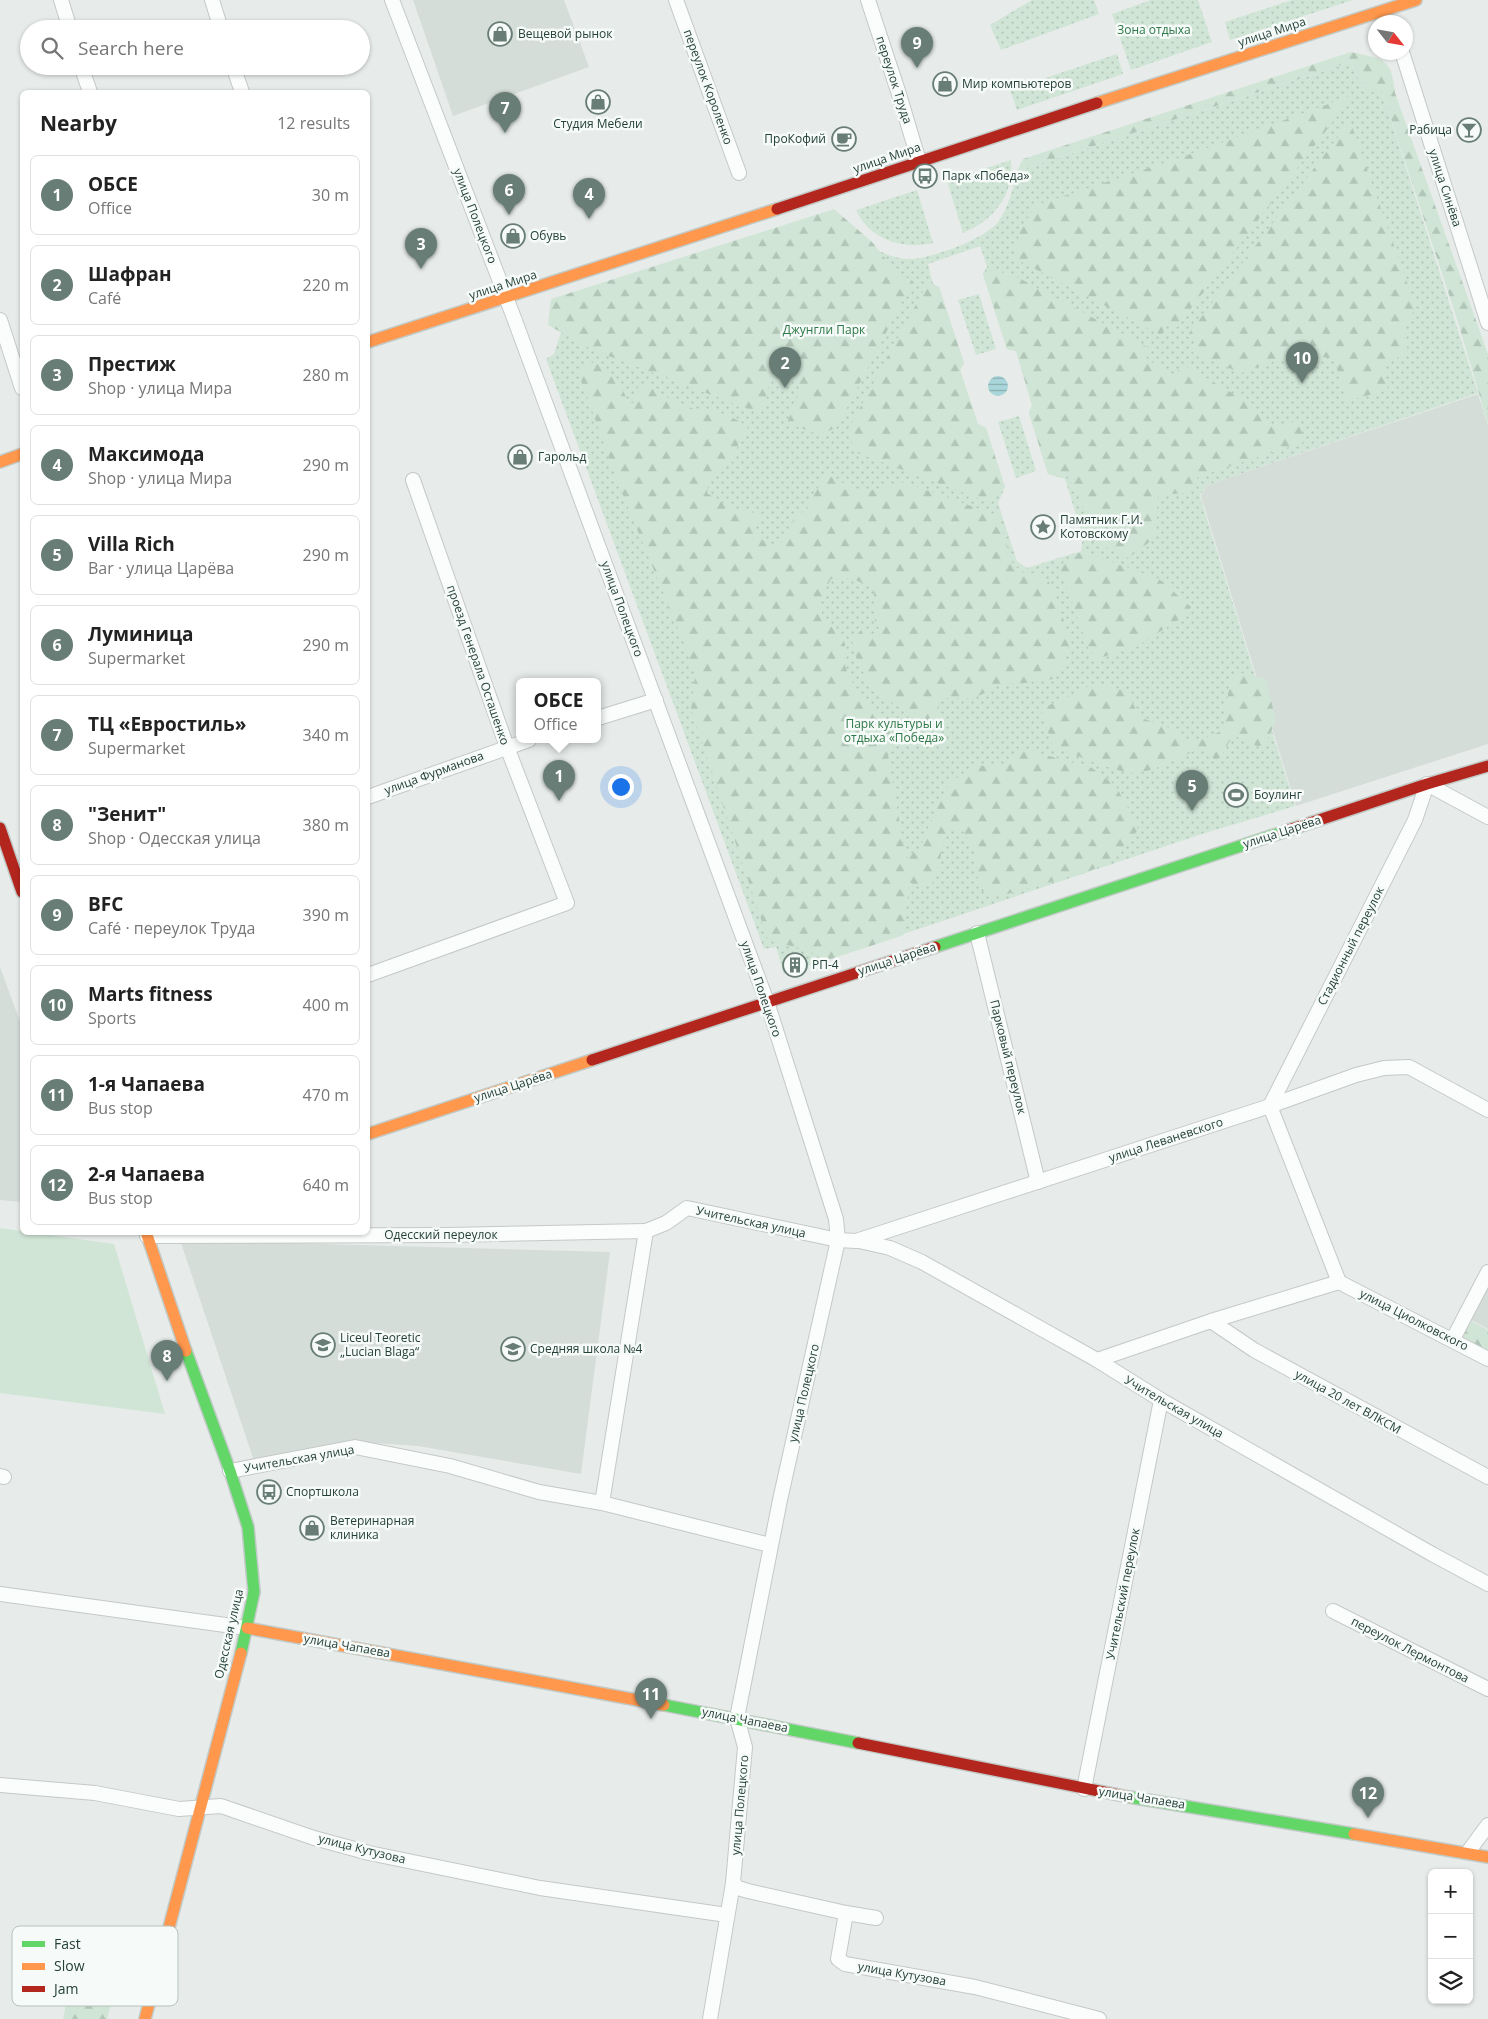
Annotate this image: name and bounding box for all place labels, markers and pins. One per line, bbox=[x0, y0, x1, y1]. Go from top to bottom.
shop icon: Вещевой рынок bbox=[487, 21, 513, 47]
place label: Вещевой рынок bbox=[518, 25, 613, 42]
pin: 9 bbox=[901, 27, 933, 68]
shop icon: Мир компьютеров bbox=[932, 71, 958, 97]
place label: Мир компьютеров bbox=[962, 75, 1072, 92]
shop icon: Студия Мебели bbox=[585, 89, 611, 115]
pin: 7 bbox=[489, 92, 521, 133]
place label: Студия Мебели bbox=[553, 115, 643, 132]
bar icon: Рабица bbox=[1456, 117, 1482, 143]
place label: Рабица bbox=[1409, 121, 1452, 138]
cafe icon: ПроКофий bbox=[831, 126, 857, 152]
place label: ПроКофий bbox=[764, 130, 826, 147]
bus stop icon: Парк «Победа» bbox=[912, 163, 938, 189]
place label: Парк «Победа» bbox=[942, 167, 1029, 184]
pin: 6 bbox=[493, 174, 525, 215]
pin: 4 bbox=[573, 178, 605, 219]
shop icon: Обувь bbox=[500, 223, 526, 249]
place label: Обувь bbox=[530, 227, 566, 244]
pin: 3 bbox=[405, 228, 437, 269]
pin: 10 bbox=[1286, 342, 1318, 383]
pin: 2 bbox=[769, 347, 801, 388]
shop icon: Гарольд bbox=[507, 444, 533, 470]
place label: Гарольд bbox=[538, 448, 586, 465]
place label: Памятник Г.И. Котовскому bbox=[1060, 511, 1143, 542]
place icon: Памятник Г.И. Котовскому bbox=[1030, 514, 1056, 540]
pin: 1 bbox=[543, 760, 575, 801]
pin: 5 bbox=[1176, 770, 1208, 811]
sports icon: Боулинг bbox=[1223, 782, 1249, 808]
place label: Боулинг bbox=[1254, 786, 1302, 803]
building icon: РП-4 bbox=[782, 952, 808, 978]
place label: РП-4 bbox=[812, 956, 839, 973]
place label: Liceul Teoretic „Lucian Blaga“ bbox=[340, 1329, 421, 1360]
school or university icon: Liceul Teoretic „Lucian Blaga“ bbox=[310, 1332, 336, 1358]
school or university icon: Средняя школа №4 bbox=[500, 1336, 526, 1362]
pin: 8 bbox=[151, 1340, 183, 1381]
place label: Средняя школа №4 bbox=[530, 1340, 643, 1357]
bus stop icon: Спортшкола bbox=[256, 1479, 282, 1505]
place label: Спортшкола bbox=[286, 1483, 359, 1500]
place label: Ветеринарная клиника bbox=[330, 1512, 414, 1543]
shop icon: Ветеринарная клиника bbox=[299, 1515, 325, 1541]
pin: 11 bbox=[635, 1678, 667, 1719]
pin: 12 bbox=[1352, 1777, 1384, 1818]

